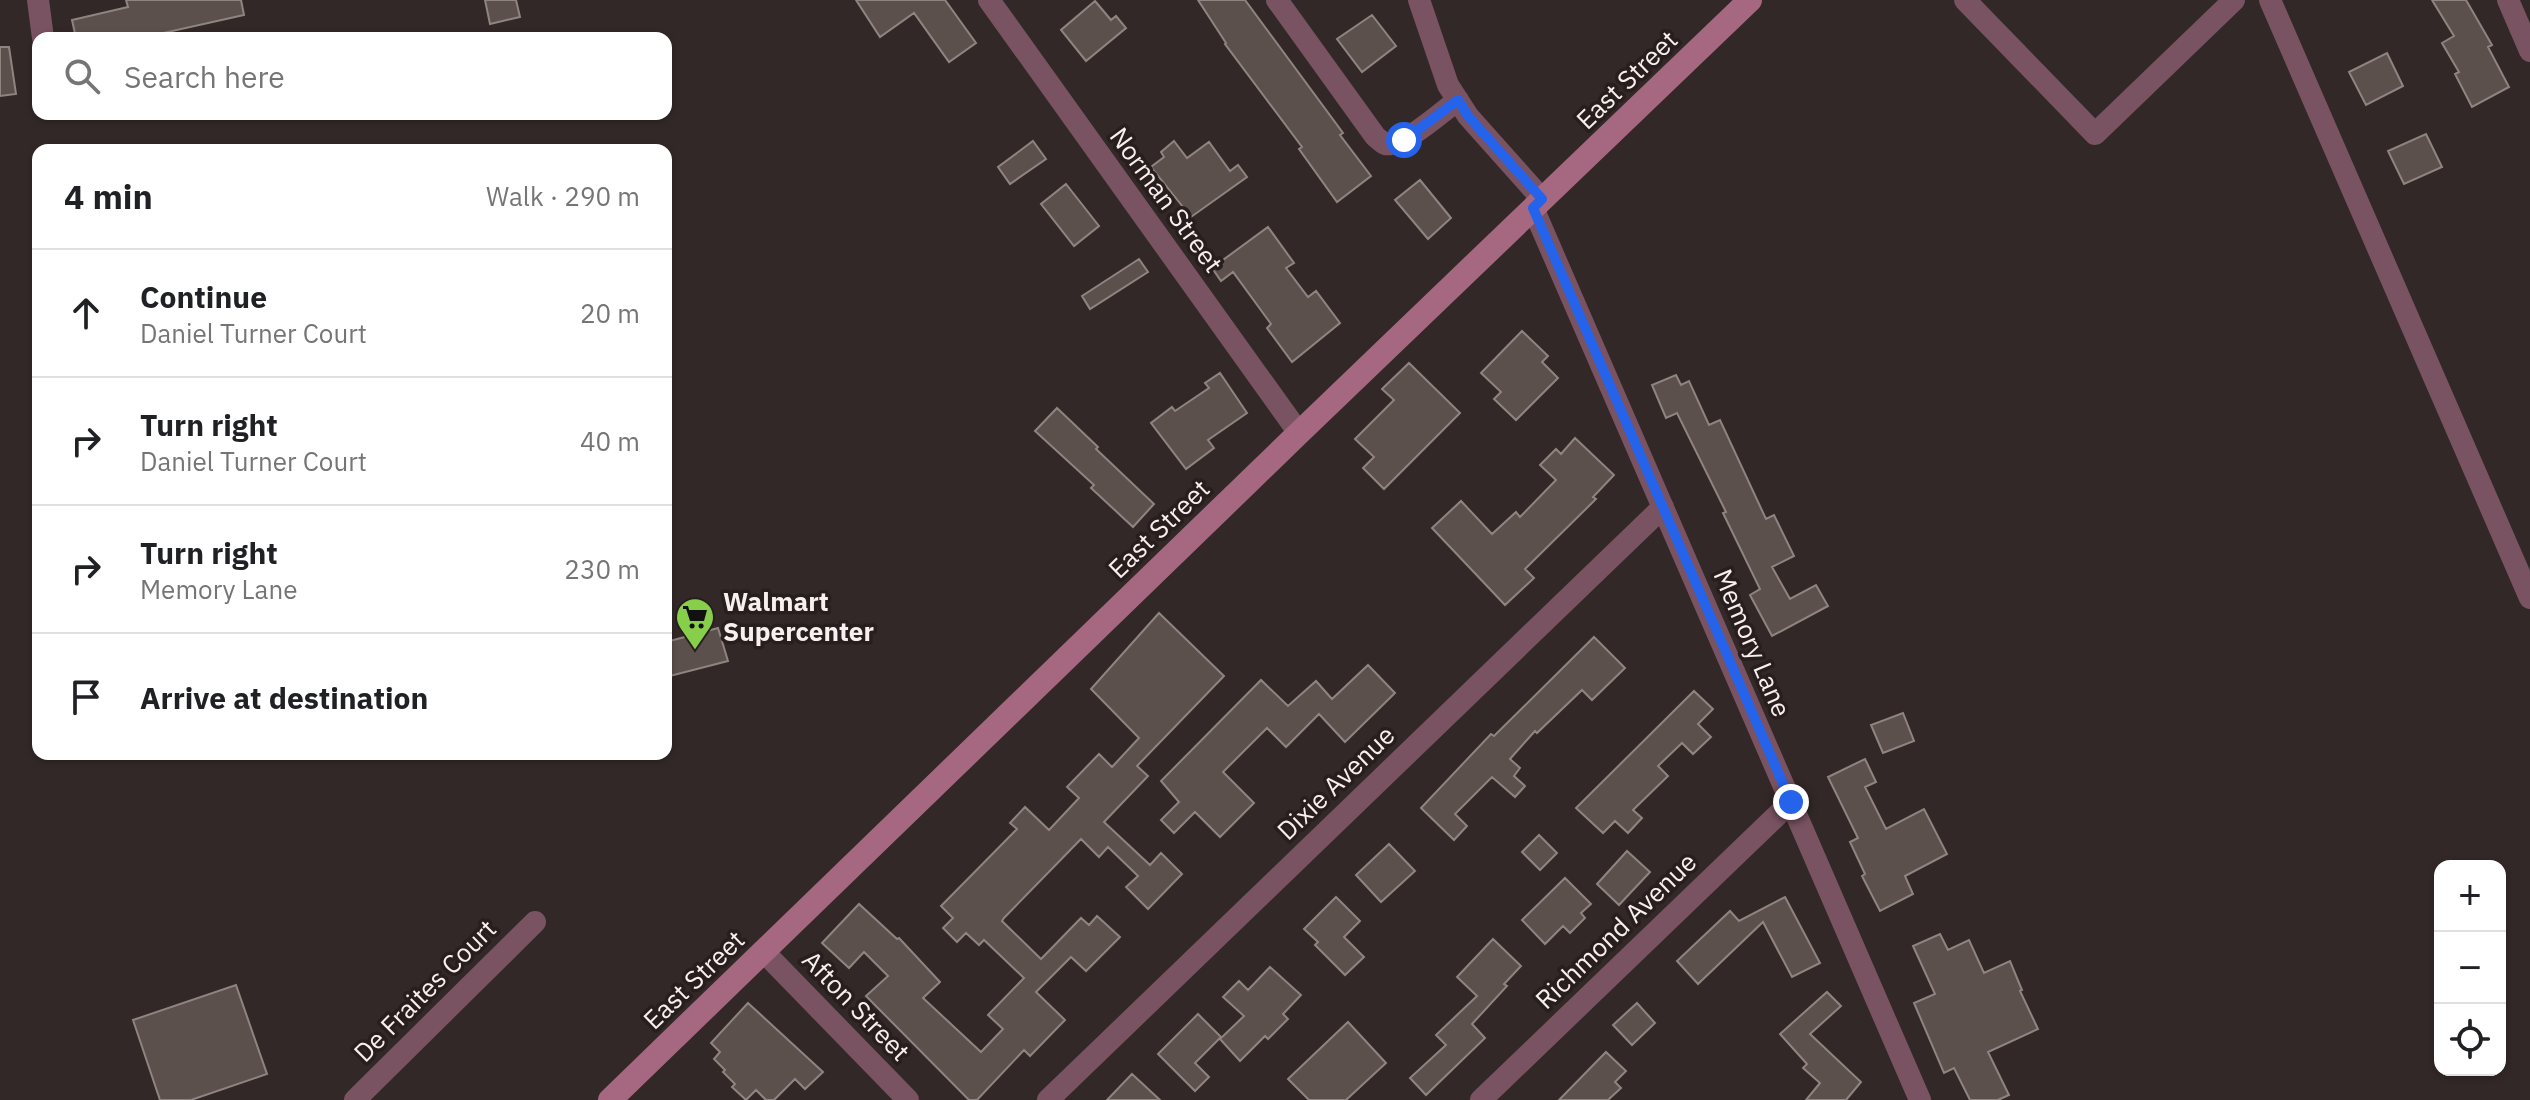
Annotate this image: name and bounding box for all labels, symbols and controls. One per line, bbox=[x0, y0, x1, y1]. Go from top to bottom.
street label: East Street bbox=[1568, 23, 1684, 136]
search box bbox=[32, 32, 672, 120]
icon: search bbox=[60, 54, 104, 98]
text: Search here bbox=[124, 57, 285, 96]
street label: Norman Street bbox=[1103, 120, 1231, 279]
route start bbox=[1386, 122, 1422, 158]
text: 4 min bbox=[64, 174, 153, 218]
text: Walk · 290 m bbox=[486, 179, 640, 213]
text: Continue bbox=[140, 277, 267, 316]
icon: ahead bbox=[64, 291, 108, 335]
text: 20 m bbox=[580, 296, 640, 330]
text: Daniel Turner Court bbox=[140, 316, 367, 350]
text: Turn right bbox=[140, 405, 278, 444]
icon: right bbox=[64, 419, 108, 463]
text: 40 m bbox=[580, 424, 640, 458]
text: Daniel Turner Court bbox=[140, 444, 367, 478]
street label: East Street bbox=[1100, 472, 1216, 585]
text: Turn right bbox=[140, 533, 278, 572]
icon: right bbox=[64, 547, 108, 591]
text: 230 m bbox=[564, 552, 640, 586]
street label: Memory Lane bbox=[1707, 563, 1799, 722]
text: Memory Lane bbox=[140, 572, 297, 606]
place label: Walmart Supercenter bbox=[723, 584, 874, 648]
supermarket icon: Walmart Supercenter bbox=[674, 596, 716, 651]
icon: arrive bbox=[64, 675, 108, 719]
text: Arrive at destination bbox=[140, 678, 428, 717]
street label: Dixie Avenue bbox=[1269, 718, 1401, 847]
route end bbox=[1773, 784, 1809, 820]
street label: Richmond Avenue bbox=[1528, 845, 1703, 1016]
map controls bbox=[2434, 860, 2506, 1076]
button: + bbox=[2434, 860, 2506, 932]
street label: De Fraites Court bbox=[346, 912, 503, 1069]
street label: East Street bbox=[635, 923, 751, 1036]
button: − bbox=[2434, 932, 2506, 1004]
street label: Afton Street bbox=[796, 943, 918, 1068]
button: locate bbox=[2434, 1004, 2506, 1076]

